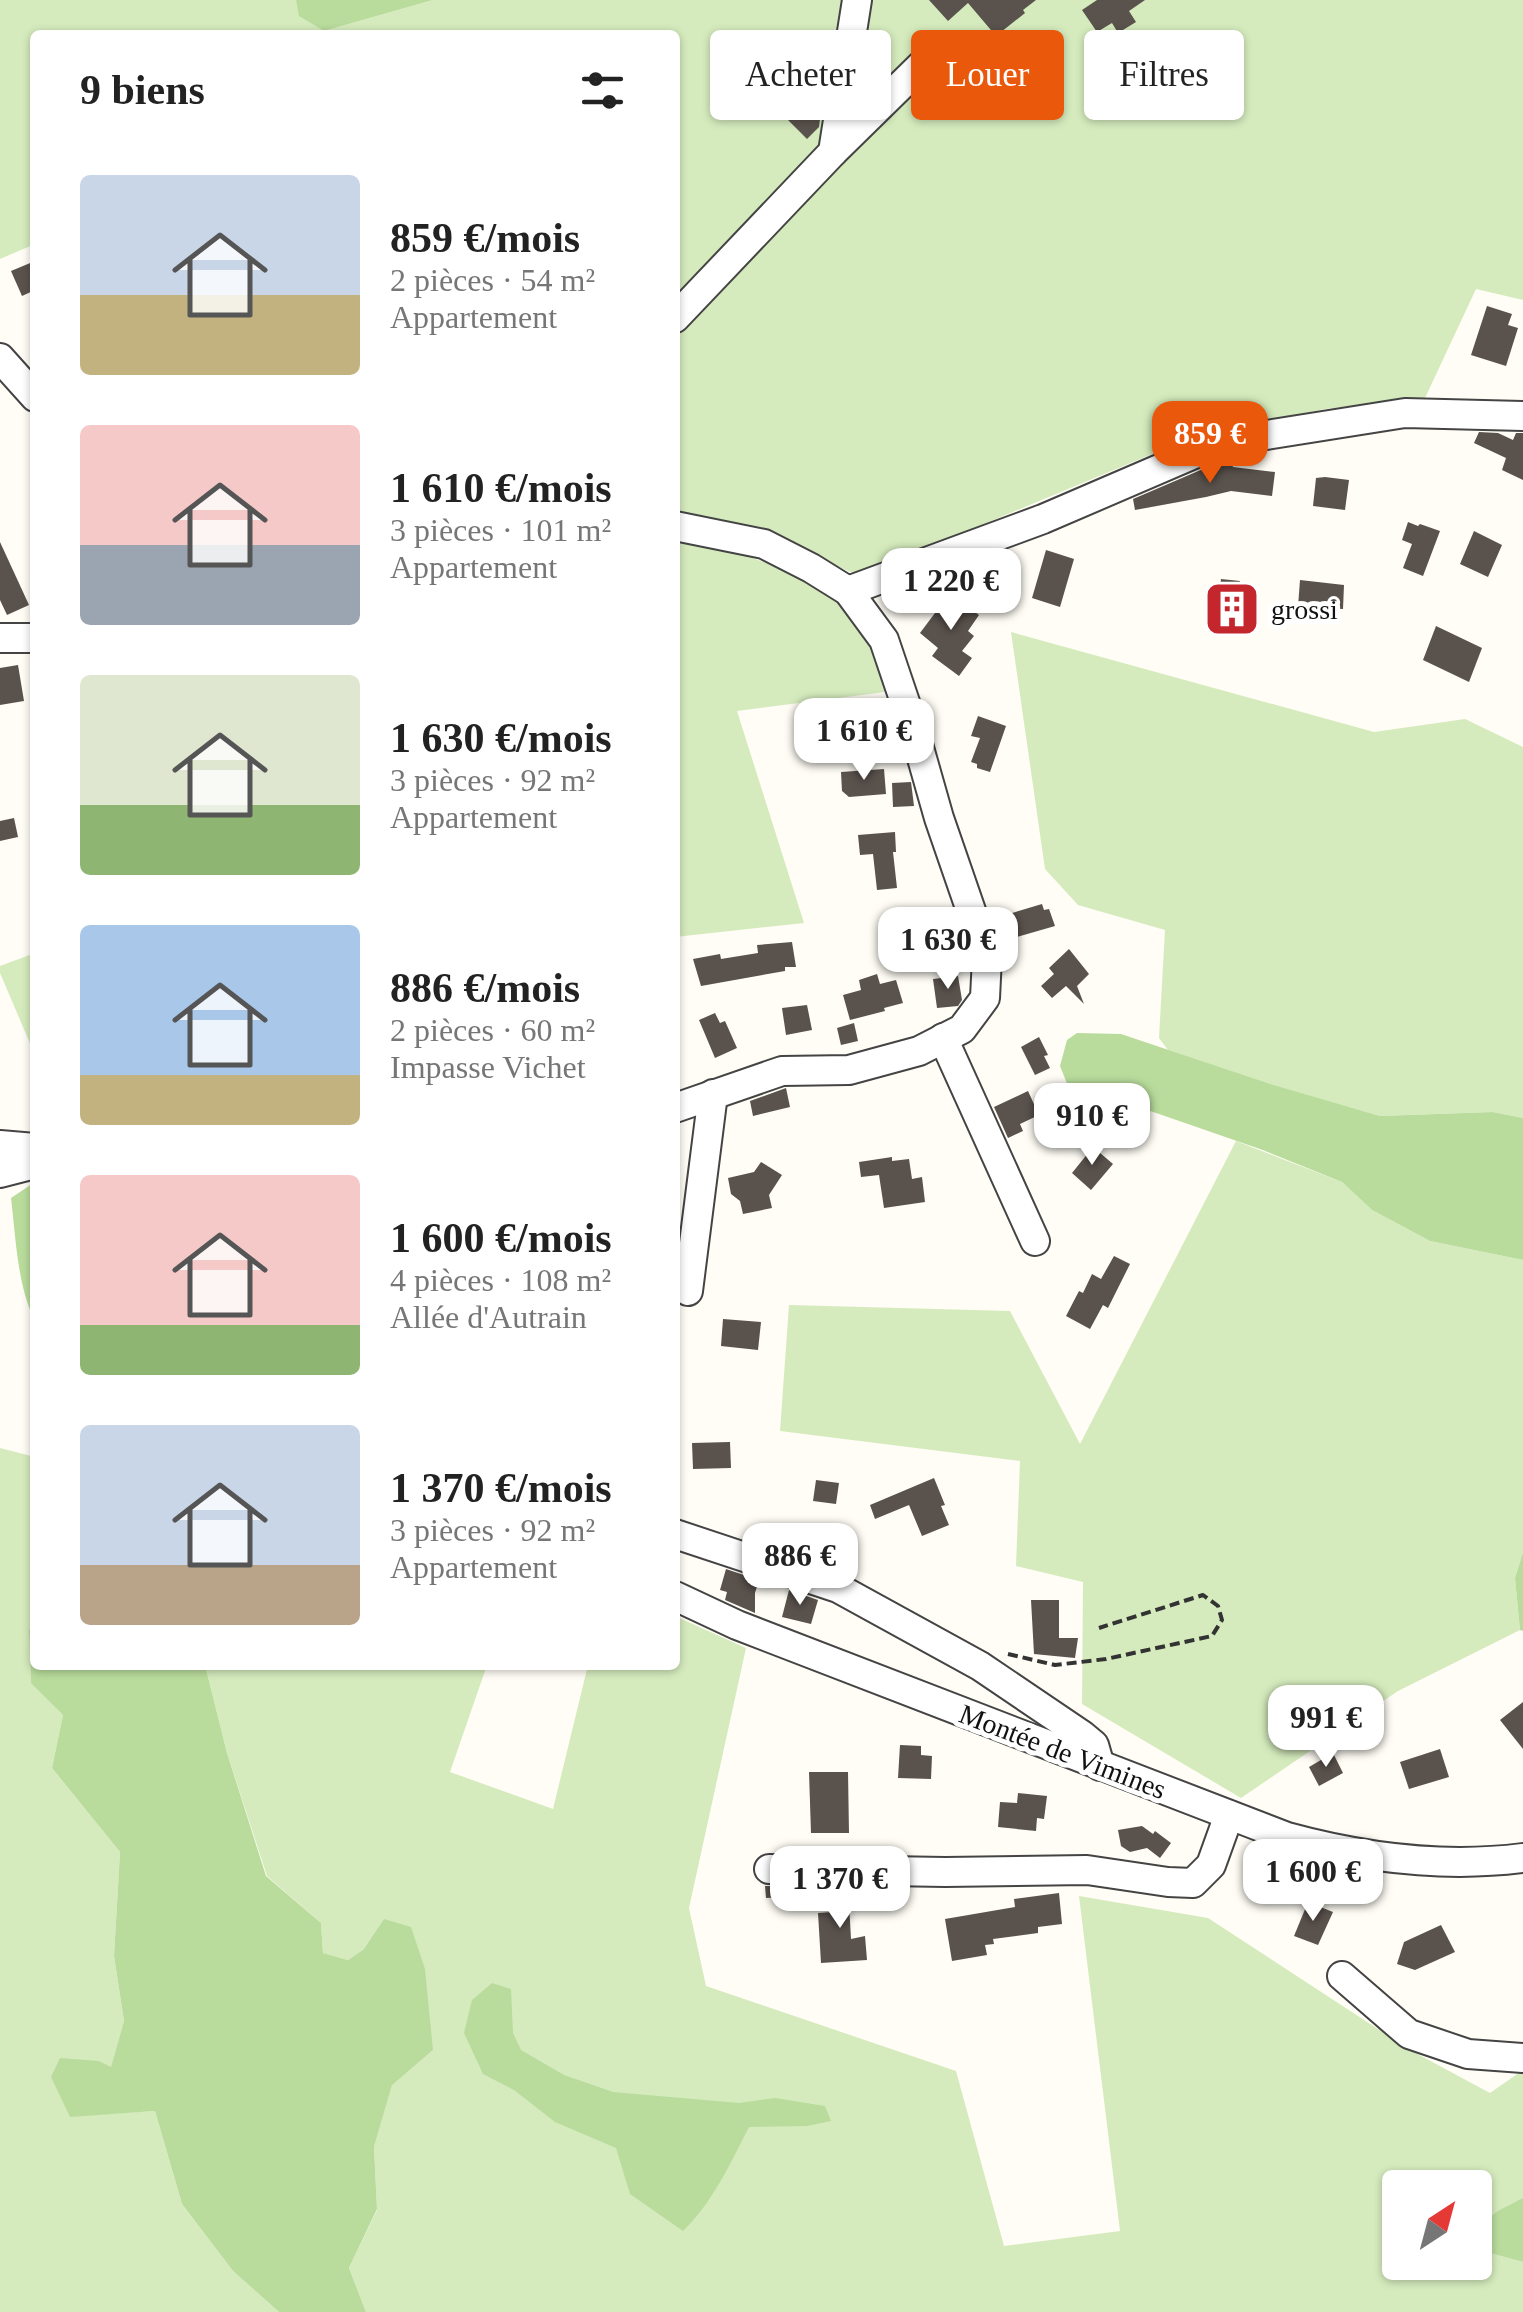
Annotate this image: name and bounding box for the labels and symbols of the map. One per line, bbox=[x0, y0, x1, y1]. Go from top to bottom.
pin: 859 € bbox=[1140, 401, 1280, 486]
pin: 1 220 € bbox=[859, 548, 1043, 633]
building icon: grossi bbox=[1202, 579, 1262, 639]
place label: grossi bbox=[1271, 594, 1338, 625]
pin: 1 610 € bbox=[772, 698, 956, 783]
pin: 1 630 € bbox=[856, 907, 1040, 992]
pin: 910 € bbox=[1022, 1083, 1162, 1168]
pin: 886 € bbox=[730, 1523, 870, 1608]
pin: 991 € bbox=[1256, 1685, 1396, 1770]
street label: Montée de Vimines bbox=[955, 1698, 1170, 1805]
pin: 1 600 € bbox=[1221, 1839, 1405, 1924]
pin: 1 370 € bbox=[748, 1846, 932, 1931]
north arrow bbox=[1382, 2170, 1492, 2280]

